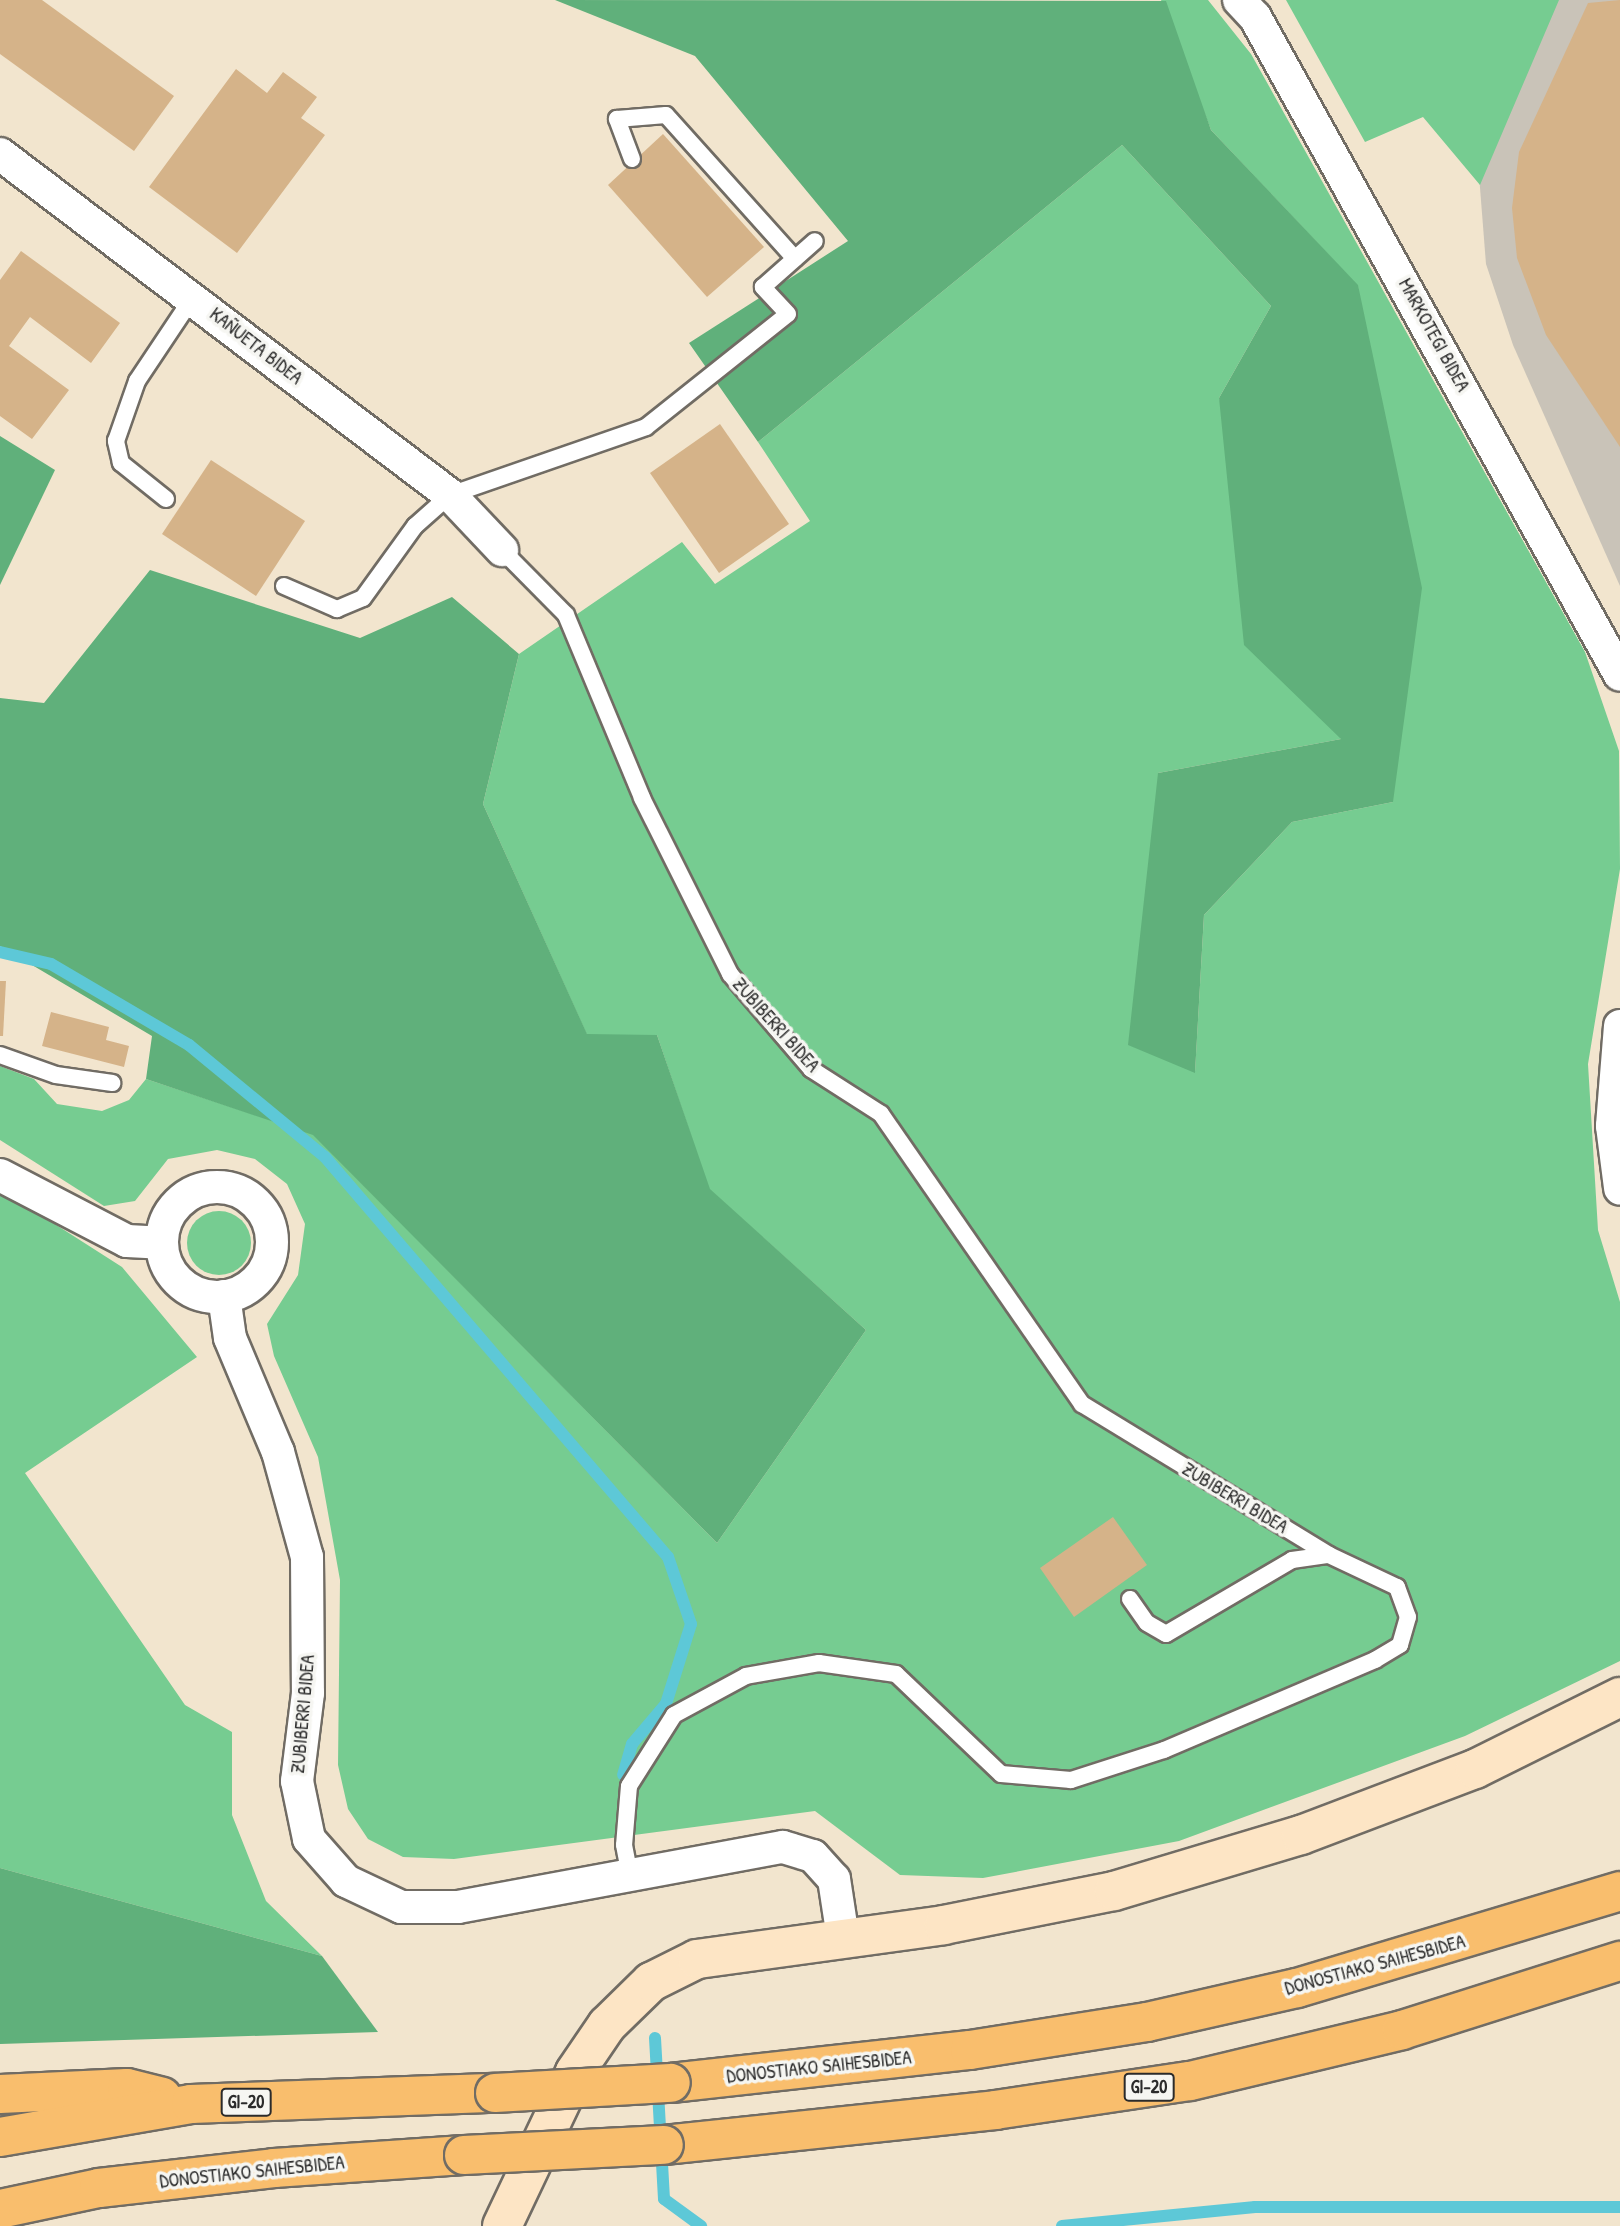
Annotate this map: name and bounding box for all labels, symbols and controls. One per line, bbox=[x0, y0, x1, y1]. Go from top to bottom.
street label: MARKOTEGI BIDEA bbox=[1394, 274, 1474, 396]
street label: KAÑUETA BIDEA bbox=[205, 303, 307, 389]
street label: ZUBIBERRI BIDEA bbox=[728, 973, 824, 1077]
street label: ZUBIBERRI BIDEA bbox=[1178, 1458, 1292, 1538]
street label: ZUBIBERRI BIDEA bbox=[286, 1654, 320, 1774]
street label: DONOSTIAKO SAIHESBIDEA bbox=[1282, 1930, 1468, 2000]
street label: DONOSTIAKO SAIHESBIDEA bbox=[725, 2046, 913, 2088]
road number: GI-20 bbox=[1123, 2073, 1175, 2102]
road number: GI-20 bbox=[220, 2088, 272, 2116]
street label: DONOSTIAKO SAIHESBIDEA bbox=[158, 2151, 346, 2193]

